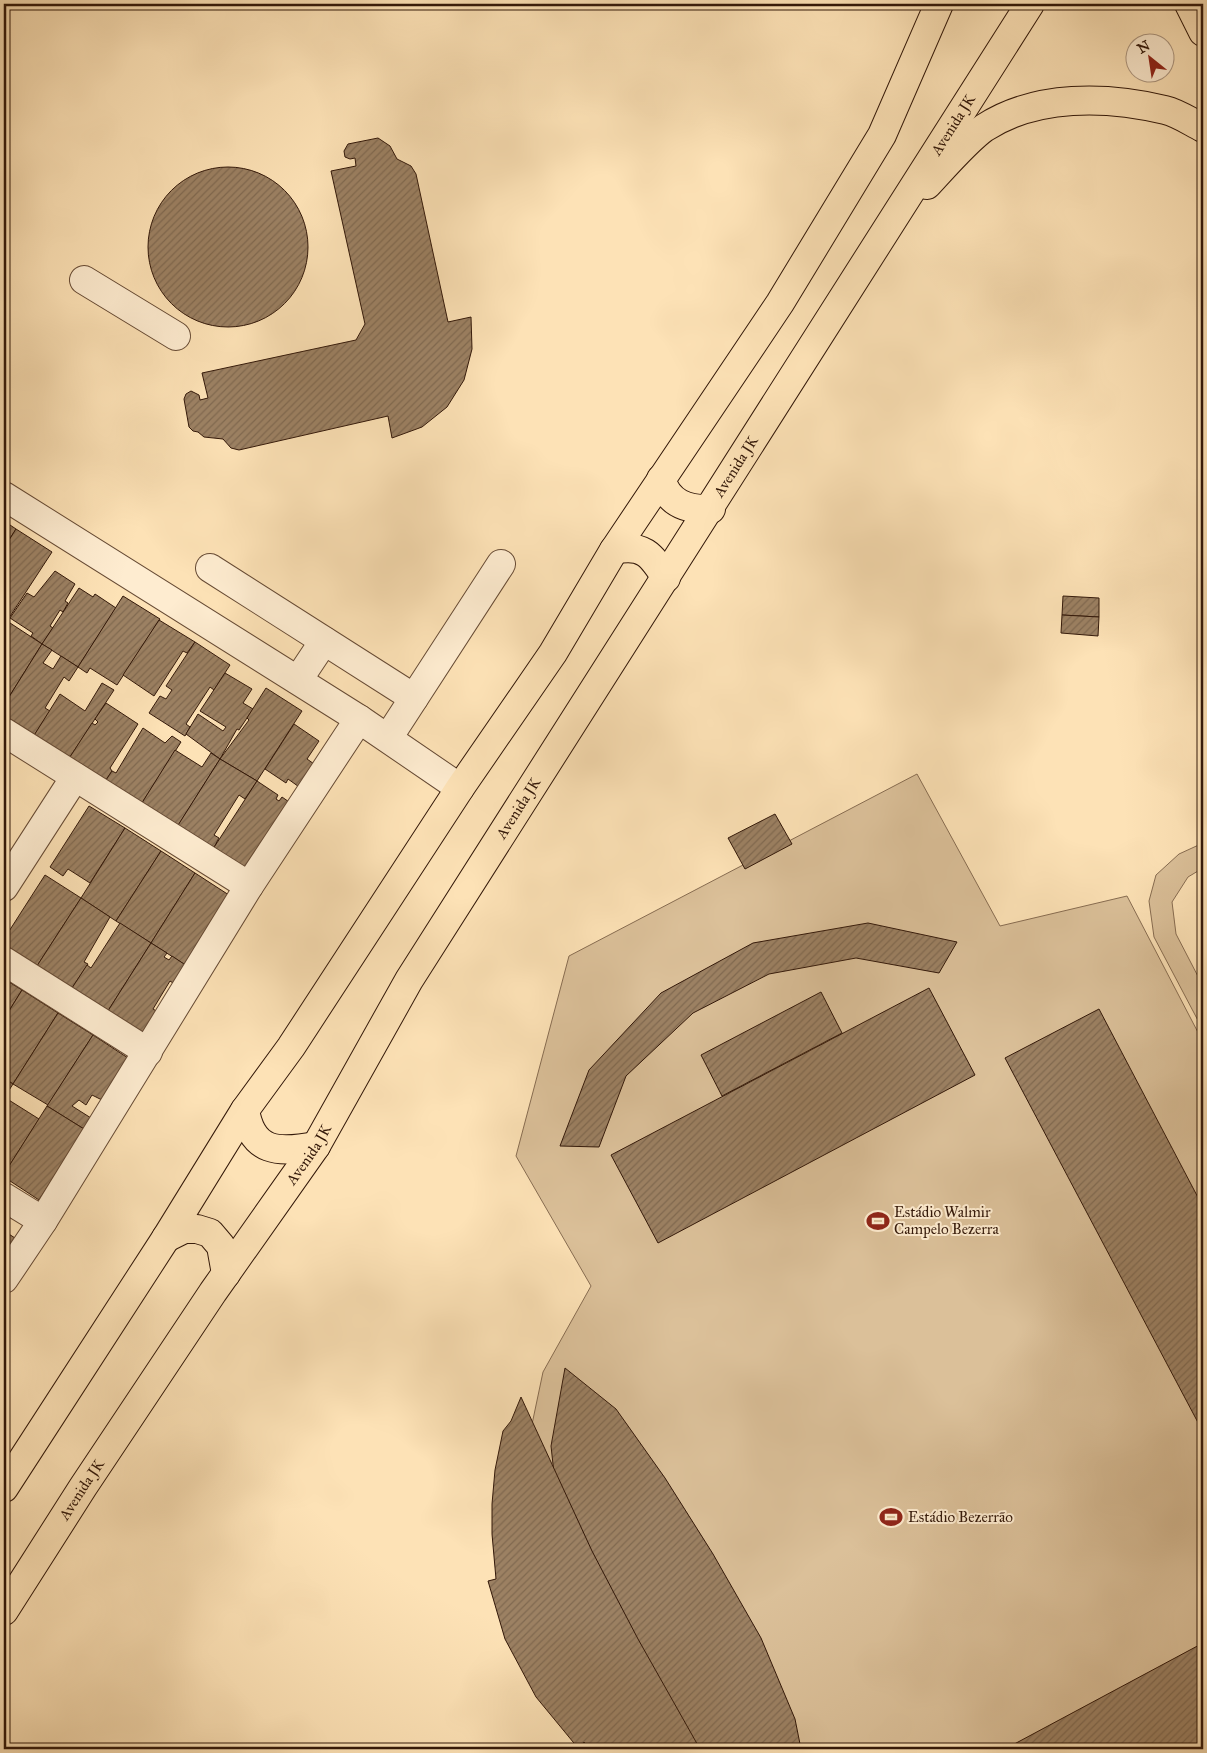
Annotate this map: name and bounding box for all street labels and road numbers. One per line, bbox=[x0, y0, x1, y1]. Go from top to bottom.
street label: Avenida JK bbox=[927, 91, 979, 159]
street label: Avenida JK bbox=[709, 432, 762, 501]
street label: Avenida JK bbox=[492, 774, 545, 843]
street label: Avenida JK bbox=[282, 1121, 335, 1189]
street label: Avenida JK bbox=[55, 1456, 108, 1524]

